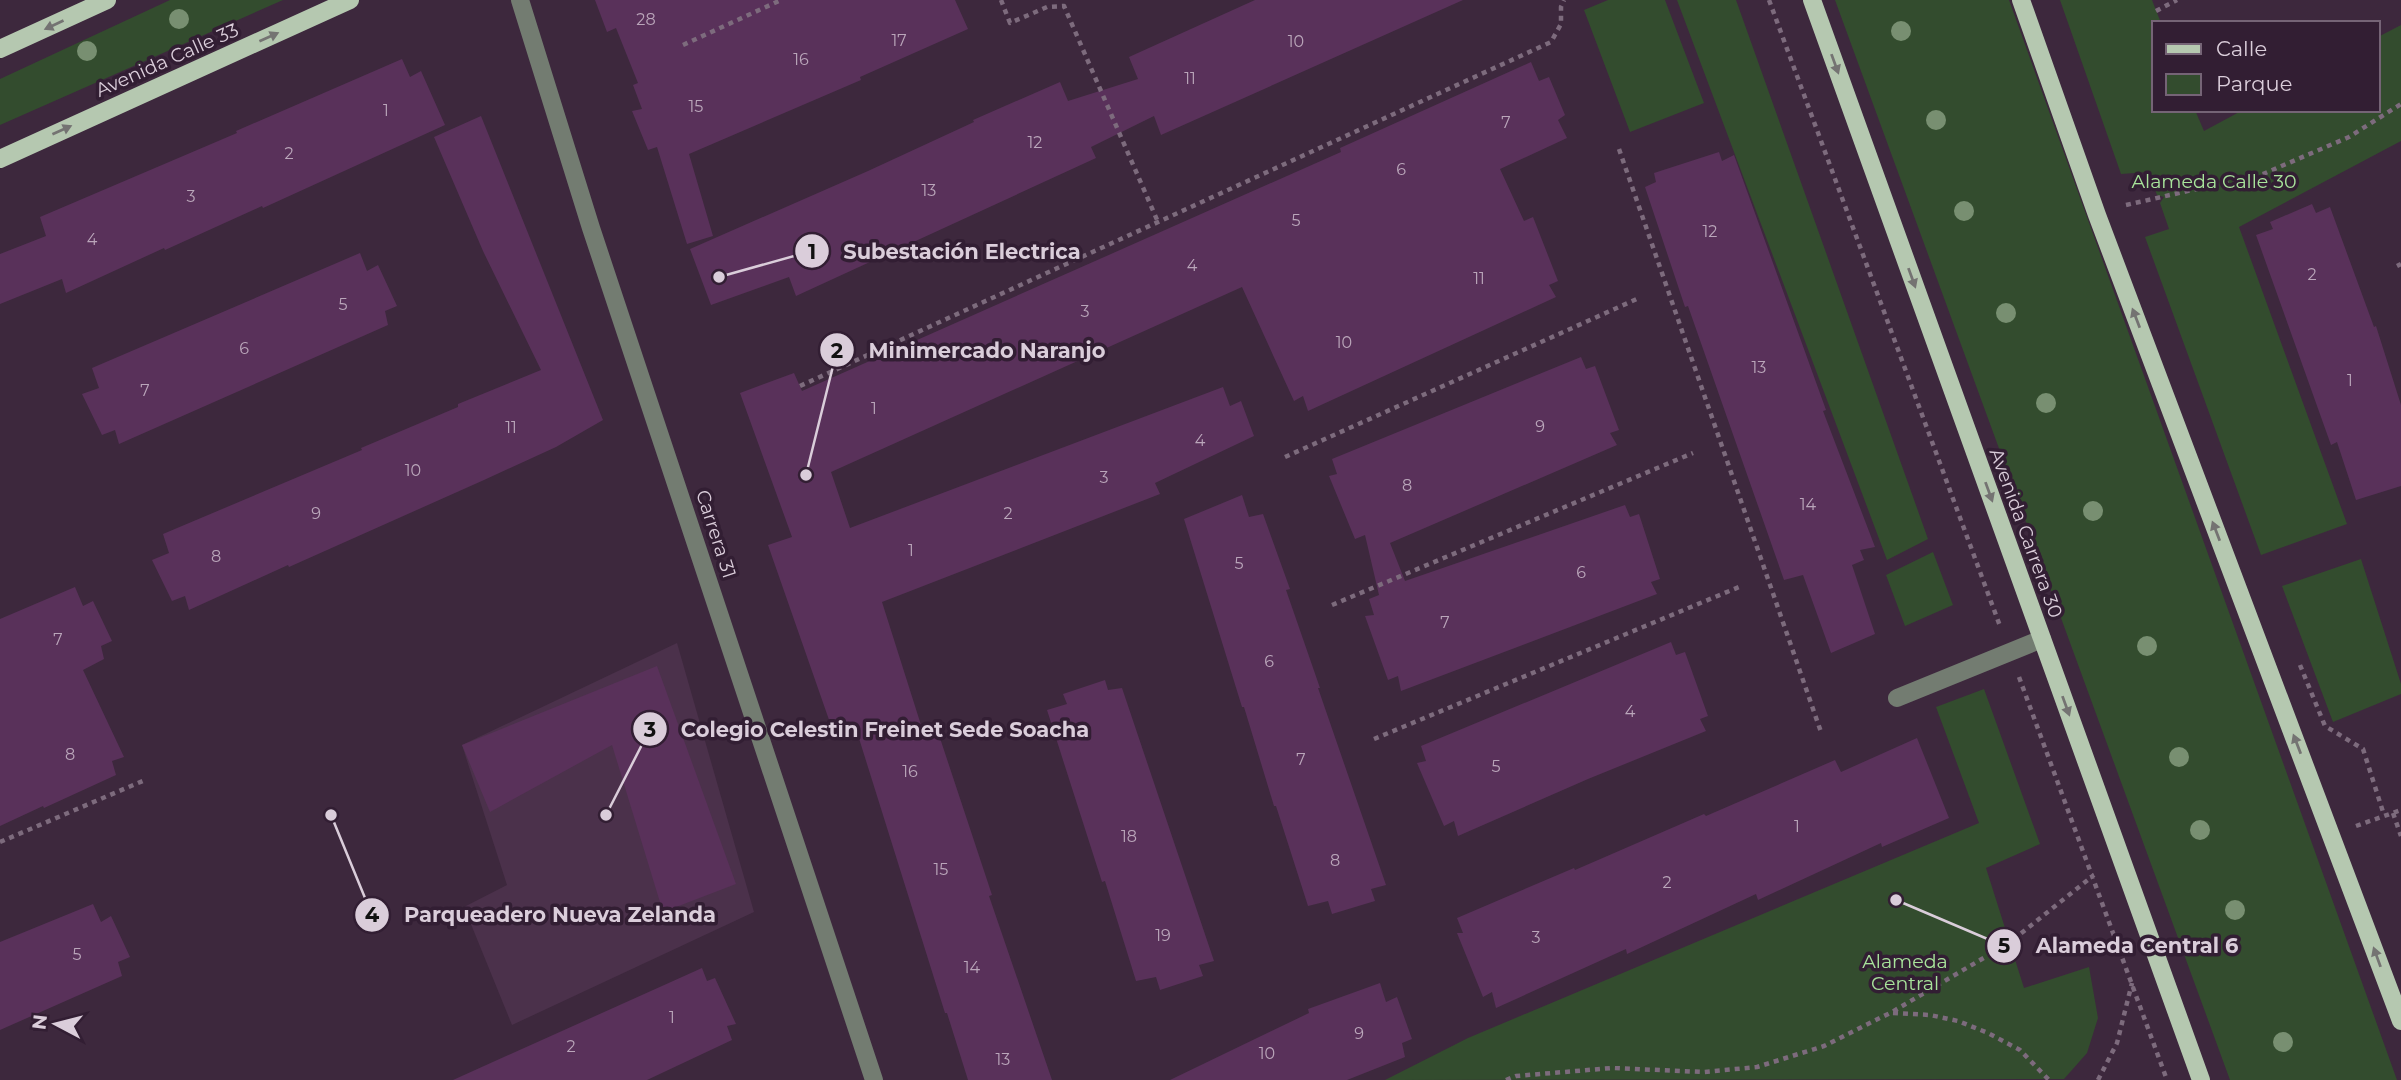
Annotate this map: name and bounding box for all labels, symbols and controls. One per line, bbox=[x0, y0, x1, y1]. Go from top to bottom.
house number: 28 bbox=[636, 10, 656, 29]
street label: Avenida Calle 33 bbox=[92, 18, 242, 102]
one-way arrow bbox=[43, 19, 64, 30]
legend bbox=[2152, 21, 2380, 112]
one-way arrow bbox=[259, 31, 280, 42]
house number: 17 bbox=[891, 31, 907, 50]
house number: 10 bbox=[1288, 32, 1304, 51]
text: Calle bbox=[2216, 36, 2267, 61]
house number: 16 bbox=[793, 50, 809, 69]
one-way arrow bbox=[1830, 54, 1841, 75]
house number: 11 bbox=[1184, 69, 1196, 88]
text: Parque bbox=[2216, 71, 2292, 96]
house number: 15 bbox=[689, 97, 703, 116]
house number: 1 bbox=[383, 101, 389, 120]
house number: 7 bbox=[1501, 113, 1511, 132]
one-way arrow bbox=[52, 125, 72, 136]
house number: 12 bbox=[1028, 133, 1042, 152]
house number: 2 bbox=[284, 144, 294, 163]
house number: 6 bbox=[1396, 160, 1406, 179]
park label: Alameda Calle 30 bbox=[2131, 170, 2297, 193]
house number: 13 bbox=[922, 181, 936, 200]
house number: 3 bbox=[186, 187, 196, 206]
house number: 5 bbox=[1291, 211, 1301, 230]
house number: 12 bbox=[1703, 222, 1717, 241]
house number: 4 bbox=[87, 230, 98, 249]
callout: Subestación Electrica bbox=[794, 230, 1094, 272]
text: 1 bbox=[808, 239, 816, 264]
text: Subestación Electrica bbox=[843, 239, 1081, 264]
house number: 4 bbox=[1187, 256, 1198, 275]
house number: 2 bbox=[2307, 265, 2317, 284]
one-way arrow bbox=[1907, 268, 1918, 289]
house number: 11 bbox=[1473, 269, 1485, 288]
house number: 5 bbox=[338, 295, 348, 314]
house number: 3 bbox=[1080, 302, 1090, 321]
one-way arrow bbox=[2130, 308, 2141, 329]
callout: Minimercado Naranjo bbox=[819, 329, 1119, 371]
house number: 10 bbox=[1336, 333, 1352, 352]
text: 2 bbox=[831, 338, 843, 363]
text: Minimercado Naranjo bbox=[869, 338, 1106, 363]
house number: 6 bbox=[239, 339, 249, 358]
house number: 13 bbox=[1752, 358, 1766, 377]
house number: 1 bbox=[2347, 371, 2353, 390]
house number: 7 bbox=[140, 381, 150, 400]
house number: 1 bbox=[871, 399, 877, 418]
house number: 9 bbox=[1535, 417, 1545, 436]
house number: 11 bbox=[505, 418, 517, 437]
house number: 4 bbox=[1195, 431, 1206, 450]
street label: Avenida Carrera 30 bbox=[1985, 445, 2067, 621]
house number: 10 bbox=[405, 461, 421, 480]
house number: 3 bbox=[1099, 468, 1109, 487]
house number: 8 bbox=[1402, 476, 1412, 495]
one-way arrow bbox=[1984, 482, 1995, 503]
street label: Carrera 31 bbox=[691, 487, 741, 581]
house number: 14 bbox=[1800, 495, 1817, 514]
house number: 9 bbox=[311, 504, 321, 523]
house number: 2 bbox=[1003, 504, 1013, 523]
one-way arrow bbox=[2211, 521, 2222, 542]
house number: 1 bbox=[908, 541, 914, 560]
house number: 8 bbox=[211, 547, 221, 566]
house number: 5 bbox=[1234, 554, 1244, 573]
house number: 6 bbox=[1576, 563, 1586, 582]
house number: 7 bbox=[1440, 613, 1450, 632]
house number: 7 bbox=[53, 630, 63, 649]
house number: 6 bbox=[1264, 652, 1274, 671]
one-way arrow bbox=[2061, 696, 2072, 717]
house number: 4 bbox=[1625, 702, 1636, 721]
callout: Colegio Celestin Freinet Sede Soacha bbox=[632, 708, 1103, 750]
text: 3 bbox=[643, 717, 656, 742]
text: Colegio Celestin Freinet Sede Soacha bbox=[681, 717, 1089, 742]
one-way arrow bbox=[2292, 733, 2303, 754]
house number: 8 bbox=[65, 745, 75, 764]
house number: 7 bbox=[1296, 750, 1306, 769]
house number: 5 bbox=[1491, 757, 1501, 776]
house number: 16 bbox=[902, 762, 918, 781]
house number: 1 bbox=[1794, 817, 1800, 836]
house number: 18 bbox=[1121, 827, 1137, 846]
house number: 8 bbox=[1330, 851, 1340, 870]
house number: 15 bbox=[934, 860, 948, 879]
house number: 2 bbox=[1662, 873, 1672, 892]
callout: Parqueadero Nueva Zelanda bbox=[355, 894, 730, 936]
text: 4 bbox=[365, 902, 380, 927]
text: Parqueadero Nueva Zelanda bbox=[404, 902, 716, 927]
callout: Alameda Central 6 bbox=[1987, 925, 2253, 967]
house number: 19 bbox=[1155, 926, 1171, 945]
house number: 3 bbox=[1531, 928, 1541, 947]
text: 5 bbox=[1998, 933, 2010, 958]
text: Alameda Central 6 bbox=[2035, 933, 2238, 958]
house number: 5 bbox=[72, 945, 82, 964]
one-way arrow bbox=[2372, 946, 2383, 967]
park label: Alameda Central bbox=[1862, 950, 1948, 995]
house number: 14 bbox=[964, 958, 981, 977]
north arrow bbox=[21, 989, 91, 1059]
house number: 1 bbox=[669, 1008, 675, 1027]
text: N bbox=[27, 1013, 52, 1031]
house number: 9 bbox=[1354, 1024, 1364, 1043]
house number: 2 bbox=[566, 1037, 576, 1056]
house number: 10 bbox=[1259, 1044, 1275, 1063]
house number: 13 bbox=[996, 1050, 1010, 1069]

